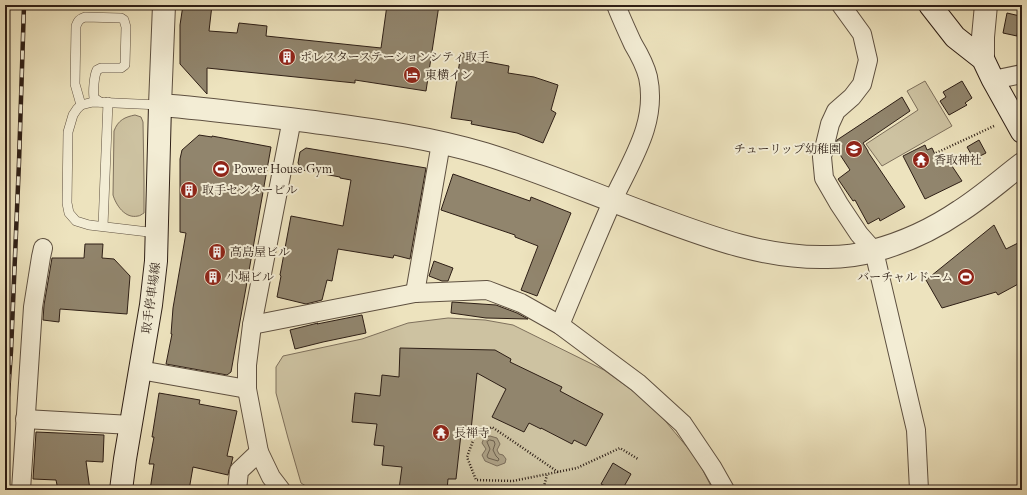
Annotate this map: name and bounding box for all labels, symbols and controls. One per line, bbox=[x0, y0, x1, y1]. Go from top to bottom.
building icon: ポレスターステーションシティ取手 bbox=[277, 47, 297, 67]
place label: ポレスターステーションシティ取手 bbox=[300, 49, 489, 65]
hotel icon: 東横イン bbox=[402, 65, 422, 85]
place label: 東横イン bbox=[425, 67, 473, 83]
school or university icon: チューリップ幼稚園 bbox=[844, 139, 864, 159]
place label: チューリップ幼稚園 bbox=[734, 141, 841, 157]
temple icon: 香取神社 bbox=[911, 150, 931, 170]
place label: 香取神社 bbox=[934, 152, 982, 168]
sports icon: Power House Gym bbox=[211, 159, 231, 179]
place label: Power House Gym bbox=[234, 161, 333, 177]
building icon: 取手センタービル bbox=[179, 180, 199, 200]
place label: 取手センタービル bbox=[202, 182, 298, 198]
building icon: 高島屋ビル bbox=[207, 242, 227, 262]
place label: 高島屋ビル bbox=[230, 244, 290, 260]
street label: 取手停車場線 bbox=[138, 261, 164, 335]
building icon: 小堀ビル bbox=[203, 267, 223, 287]
sports icon: バーチャルドーム bbox=[956, 267, 976, 287]
place label: 小堀ビル bbox=[226, 269, 274, 285]
place label: バーチャルドーム bbox=[857, 269, 953, 285]
temple icon: 長禅寺 bbox=[431, 423, 451, 443]
place label: 長禅寺 bbox=[454, 425, 490, 441]

